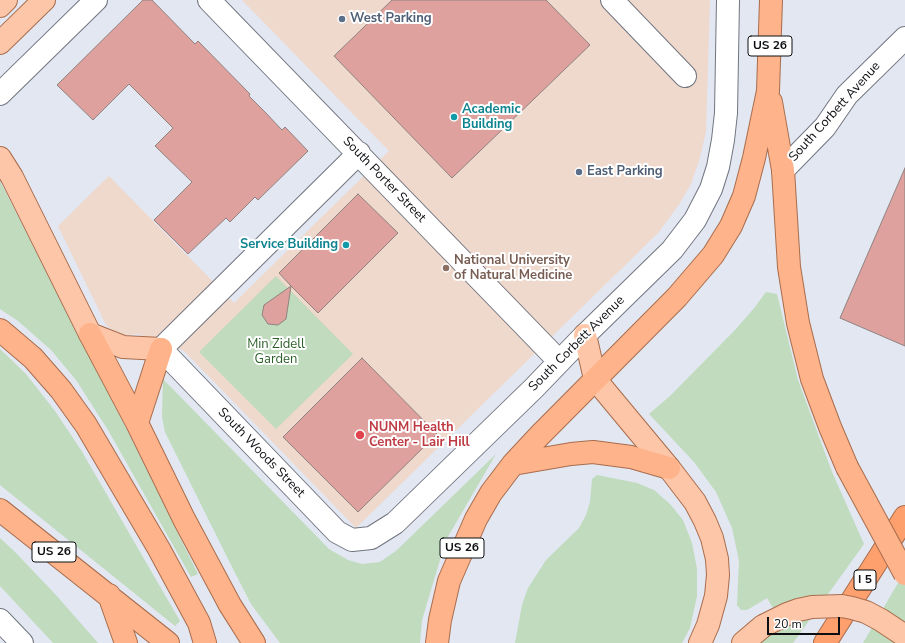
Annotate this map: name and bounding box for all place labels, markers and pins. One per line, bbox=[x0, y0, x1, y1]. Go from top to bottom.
place label: West Parking bbox=[350, 11, 432, 27]
marker: West Parking bbox=[337, 14, 347, 24]
place label: Academic Building bbox=[462, 102, 521, 133]
marker: Academic Building bbox=[449, 112, 459, 122]
place label: East Parking bbox=[587, 164, 663, 180]
marker: East Parking bbox=[574, 167, 584, 177]
place label: Service Building bbox=[240, 237, 338, 253]
marker: Service Building bbox=[341, 240, 351, 250]
place label: National University of Natural Medicine bbox=[454, 253, 572, 284]
marker: National University of Natural Medicine bbox=[441, 263, 451, 273]
place label: NUNM Health Center - Lair Hill bbox=[369, 420, 470, 451]
marker: NUNM Health Center - Lair Hill bbox=[354, 429, 366, 441]

